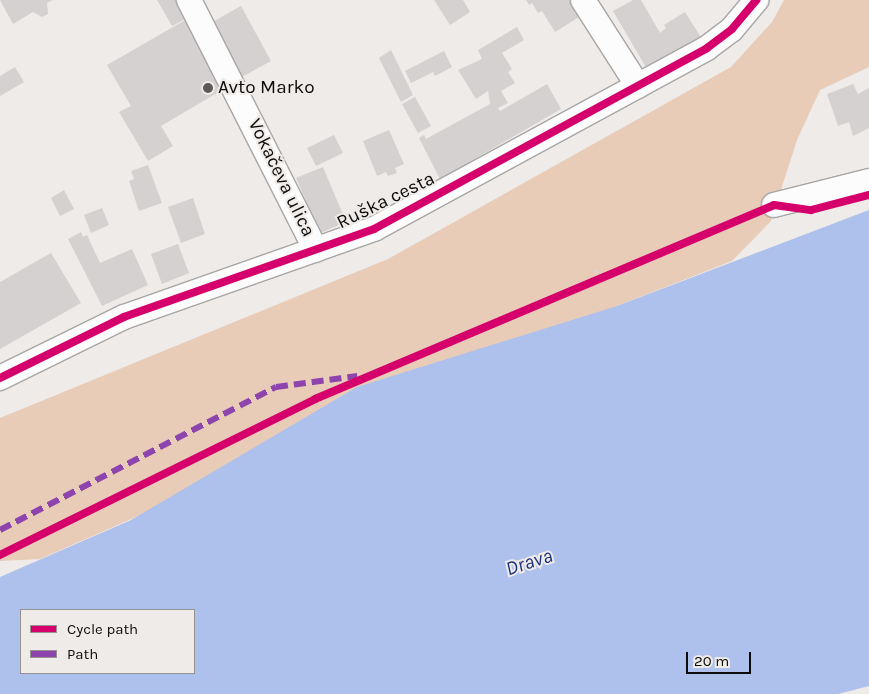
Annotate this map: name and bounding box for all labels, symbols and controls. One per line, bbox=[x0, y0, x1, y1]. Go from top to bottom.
place label: Avto Marko bbox=[218, 77, 315, 99]
marker: Avto Marko bbox=[202, 82, 214, 94]
street label: Vokačeva ulica bbox=[243, 115, 319, 241]
street label: Ruška cesta bbox=[333, 168, 439, 234]
water label: Drava bbox=[502, 543, 556, 581]
legend bbox=[20, 609, 195, 674]
text: Cycle path bbox=[67, 620, 138, 638]
scale bar bbox=[689, 642, 754, 674]
text: Path bbox=[67, 645, 98, 663]
text: 20 m bbox=[694, 652, 729, 670]

